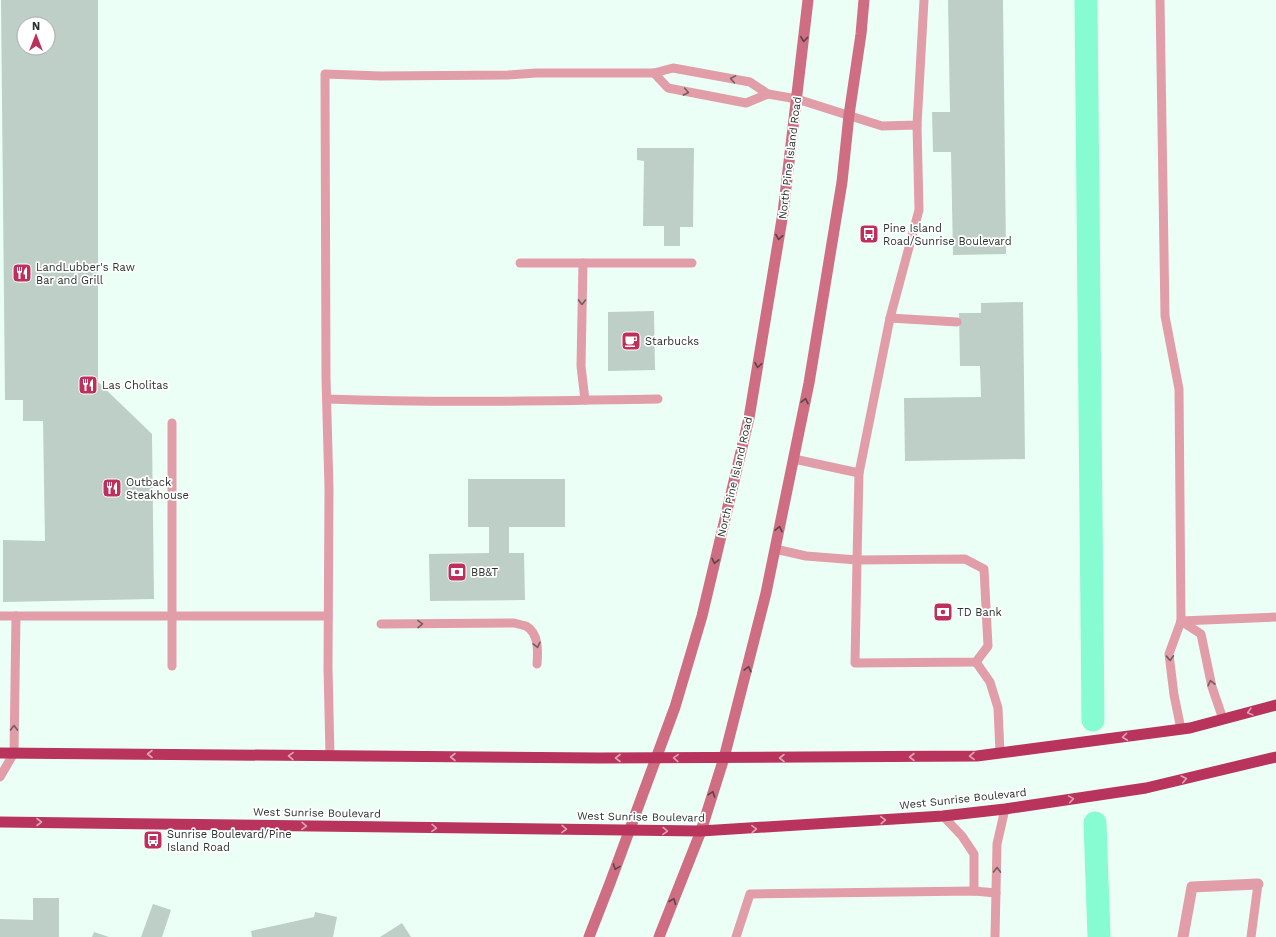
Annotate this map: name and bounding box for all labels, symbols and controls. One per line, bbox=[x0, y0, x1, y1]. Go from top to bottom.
north arrow bbox=[16, 16, 56, 56]
text: N bbox=[32, 20, 40, 33]
one-way arrow bbox=[800, 36, 809, 42]
one-way arrow bbox=[730, 75, 736, 84]
one-way arrow bbox=[683, 87, 689, 95]
street label: North Pine Island Road bbox=[776, 96, 804, 220]
place label: Pine Island Road/Sunrise Boulevard bbox=[883, 222, 1012, 248]
bus stop icon: Pine Island Road/Sunrise Boulevard bbox=[858, 223, 880, 245]
one-way arrow bbox=[775, 234, 784, 240]
place label: LandLubber's Raw Bar and Grill bbox=[36, 261, 135, 287]
restaurant icon: LandLubber's Raw Bar and Grill bbox=[11, 262, 33, 284]
one-way arrow bbox=[578, 299, 586, 305]
cafe icon: Starbucks bbox=[620, 330, 642, 352]
place label: Starbucks bbox=[645, 335, 699, 348]
one-way arrow bbox=[754, 362, 763, 369]
restaurant icon: Las Cholitas bbox=[77, 374, 99, 396]
place label: Las Cholitas bbox=[102, 379, 168, 392]
one-way arrow bbox=[801, 398, 809, 404]
street label: North Pine Island Road bbox=[715, 415, 755, 539]
place label: Outback Steakhouse bbox=[126, 476, 189, 502]
restaurant icon: Outback Steakhouse bbox=[101, 477, 123, 499]
one-way arrow bbox=[775, 525, 783, 532]
one-way arrow bbox=[712, 558, 720, 564]
bank icon: BB&T bbox=[446, 561, 468, 583]
place label: BB&T bbox=[471, 566, 498, 579]
bank icon: TD Bank bbox=[932, 601, 954, 623]
place label: TD Bank bbox=[957, 606, 1002, 619]
one-way arrow bbox=[417, 620, 423, 628]
one-way arrow bbox=[532, 642, 540, 649]
one-way arrow bbox=[1166, 656, 1174, 662]
one-way arrow bbox=[743, 666, 751, 672]
one-way arrow bbox=[1207, 679, 1215, 686]
one-way arrow bbox=[1246, 708, 1253, 716]
one-way arrow bbox=[10, 725, 19, 731]
one-way arrow bbox=[1122, 732, 1128, 741]
one-way arrow bbox=[147, 750, 153, 758]
one-way arrow bbox=[288, 752, 294, 760]
one-way arrow bbox=[969, 752, 975, 760]
one-way arrow bbox=[450, 753, 456, 761]
one-way arrow bbox=[909, 753, 915, 761]
one-way arrow bbox=[615, 754, 621, 762]
one-way arrow bbox=[673, 754, 679, 762]
one-way arrow bbox=[779, 754, 785, 762]
one-way arrow bbox=[1180, 775, 1187, 784]
street label: West Sunrise Boulevard bbox=[899, 786, 1027, 812]
one-way arrow bbox=[708, 791, 716, 798]
one-way arrow bbox=[1068, 795, 1074, 804]
street label: West Sunrise Boulevard bbox=[253, 805, 381, 821]
street label: West Sunrise Boulevard bbox=[577, 809, 705, 825]
one-way arrow bbox=[880, 816, 886, 825]
one-way arrow bbox=[36, 818, 42, 826]
one-way arrow bbox=[301, 822, 307, 830]
one-way arrow bbox=[431, 823, 437, 832]
one-way arrow bbox=[751, 824, 757, 833]
one-way arrow bbox=[561, 825, 567, 833]
one-way arrow bbox=[662, 827, 668, 835]
place label: Sunrise Boulevard/Pine Island Road bbox=[167, 828, 292, 854]
bus stop icon: Sunrise Boulevard/Pine Island Road bbox=[142, 829, 164, 851]
one-way arrow bbox=[612, 863, 621, 870]
one-way arrow bbox=[993, 867, 1001, 873]
one-way arrow bbox=[669, 897, 677, 904]

